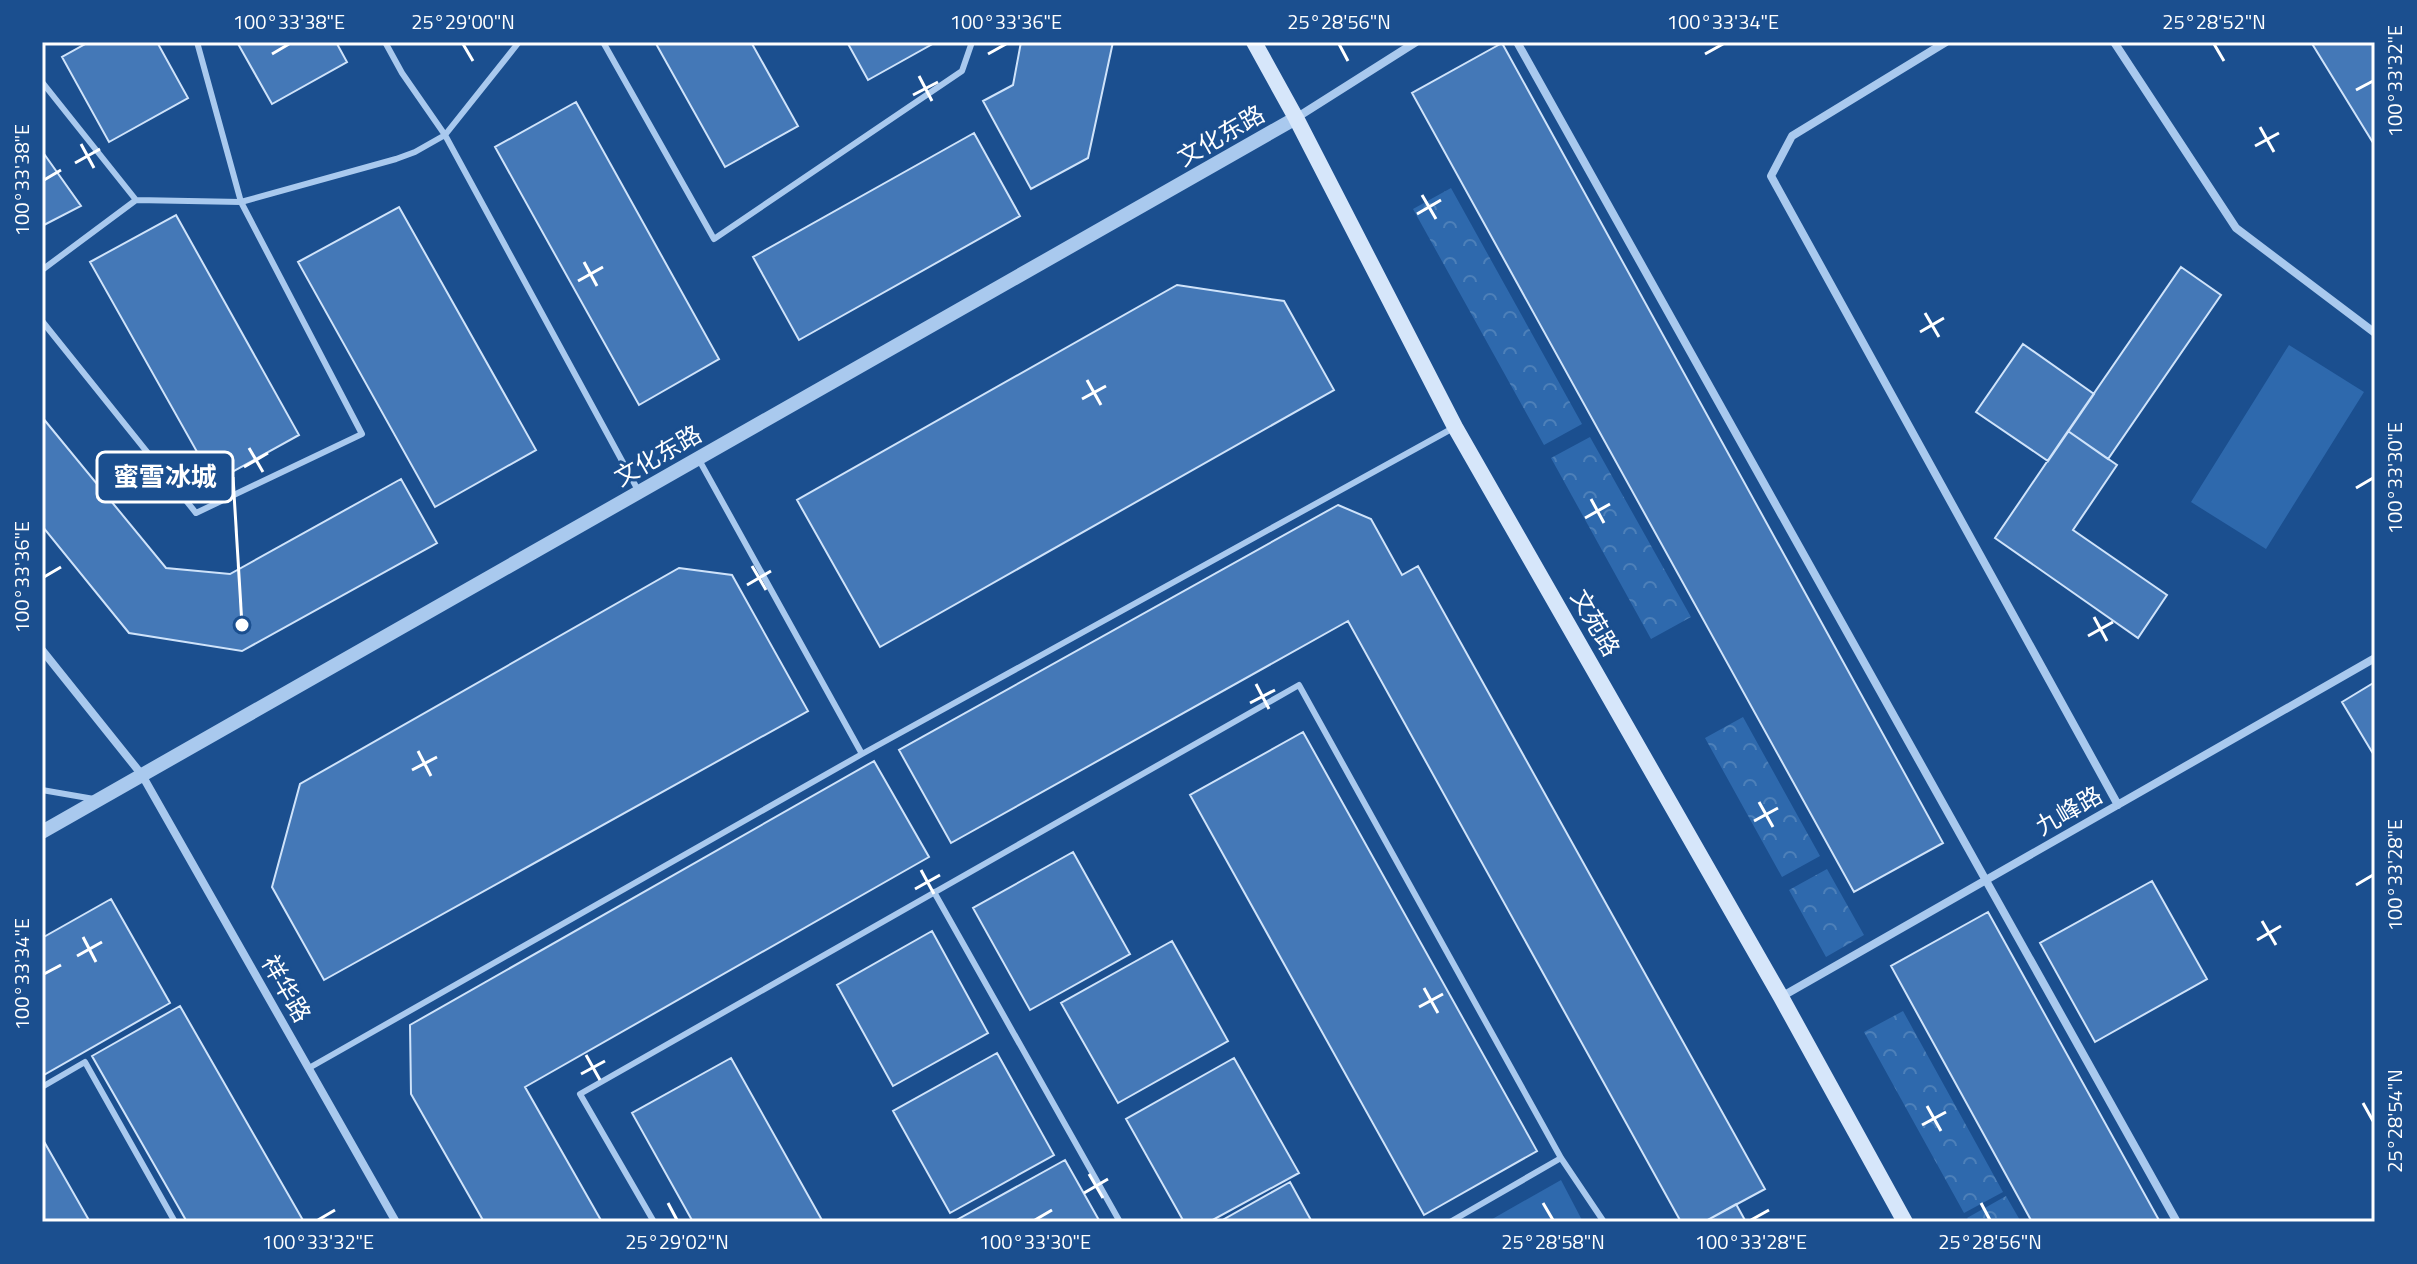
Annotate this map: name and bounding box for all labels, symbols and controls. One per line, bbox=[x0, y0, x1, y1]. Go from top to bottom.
text: 100°33'38"E bbox=[233, 6, 345, 37]
text: 25°29'00"N bbox=[411, 6, 515, 37]
text: 100°33'36"E bbox=[950, 6, 1062, 37]
text: 25°28'56"N bbox=[1287, 6, 1391, 37]
text: 100°33'34"E bbox=[1667, 6, 1779, 37]
text: 25°28'52"N bbox=[2162, 6, 2266, 37]
text: 100°33'32"E bbox=[2379, 25, 2410, 137]
street label: 文化东路 bbox=[1170, 96, 1271, 175]
text: 100°33'38"E bbox=[6, 124, 37, 236]
street label: 文化东路 bbox=[607, 416, 708, 495]
text: 100°33'30"E bbox=[2379, 422, 2410, 534]
callout: 蜜雪冰城 bbox=[97, 452, 233, 502]
text: 蜜雪冰城 bbox=[113, 457, 217, 496]
text: 100°33'36"E bbox=[6, 521, 37, 633]
street label: 文苑路 bbox=[1562, 582, 1629, 663]
street label: 九峰路 bbox=[2028, 777, 2109, 844]
text: 100°33'28"E bbox=[2379, 819, 2410, 931]
text: 100°33'34"E bbox=[6, 918, 37, 1030]
street label: 祥华路 bbox=[253, 948, 320, 1029]
text: 25°28'54"N bbox=[2379, 1069, 2410, 1173]
text: 100°33'32"E bbox=[262, 1226, 374, 1257]
text: 25°29'02"N bbox=[625, 1226, 729, 1257]
text: 100°33'30"E bbox=[979, 1226, 1091, 1257]
text: 25°28'58"N bbox=[1501, 1226, 1605, 1257]
text: 100°33'28"E bbox=[1695, 1226, 1807, 1257]
text: 25°28'56"N bbox=[1938, 1226, 2042, 1257]

